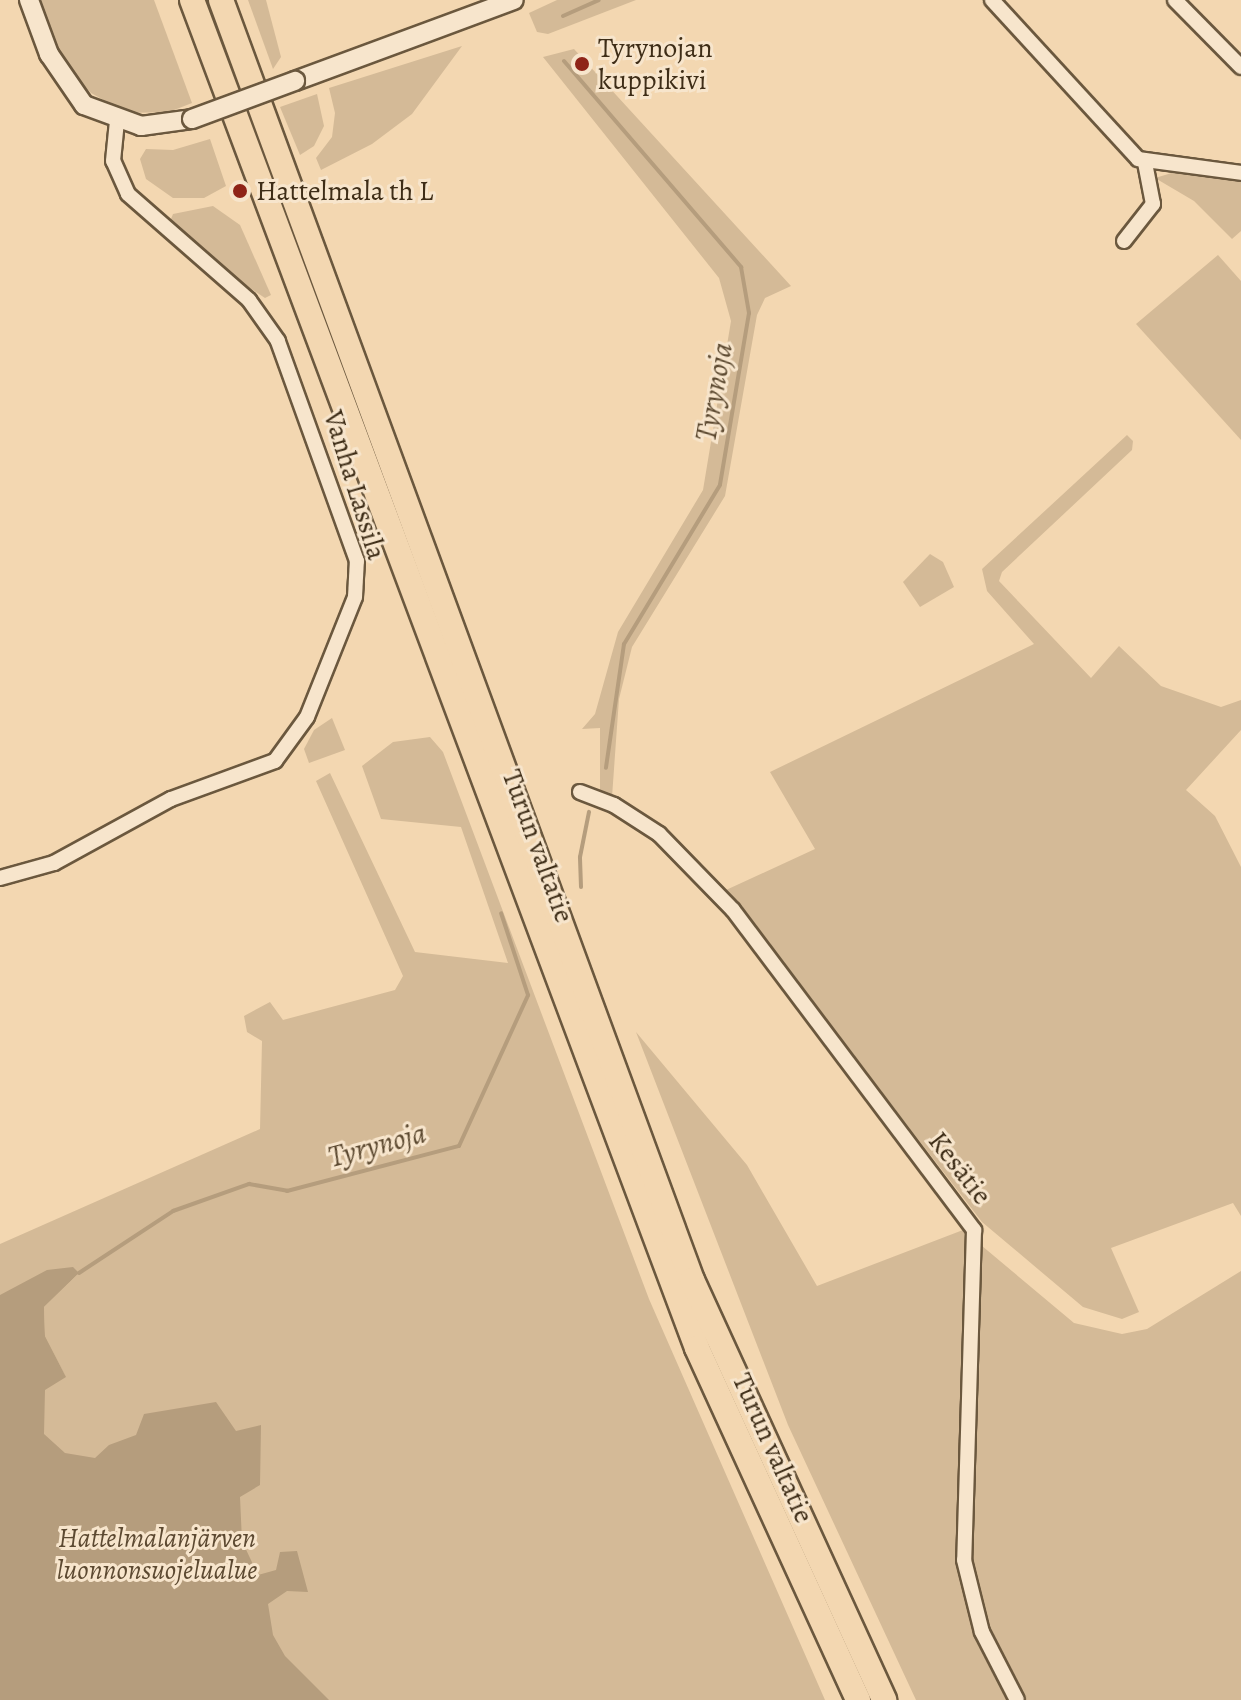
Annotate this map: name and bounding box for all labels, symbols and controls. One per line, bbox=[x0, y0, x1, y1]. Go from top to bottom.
place label: Tyrynojan kuppikivi bbox=[598, 31, 713, 97]
marker: Tyrynojan kuppikivi bbox=[573, 55, 591, 73]
place label: Hattelmala th L bbox=[256, 174, 433, 208]
marker: Hattelmala th L bbox=[231, 182, 249, 200]
water label: Tyrynoja bbox=[688, 340, 740, 444]
street label: Vanha Lassila bbox=[316, 406, 394, 564]
street label: Turun valtatie bbox=[495, 765, 581, 927]
water label: Tyrynoja bbox=[324, 1115, 430, 1175]
street label: Kesätie bbox=[921, 1125, 999, 1211]
street label: Turun valtatie bbox=[725, 1368, 821, 1528]
park label: Hattelmalanjärven luonnonsuojelualue bbox=[57, 1521, 257, 1587]

